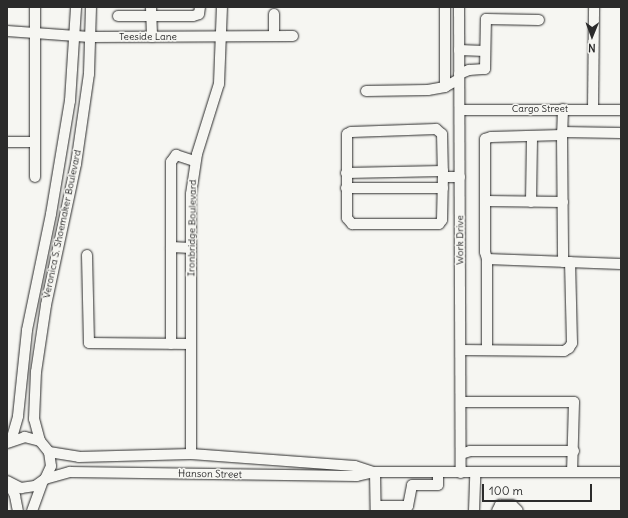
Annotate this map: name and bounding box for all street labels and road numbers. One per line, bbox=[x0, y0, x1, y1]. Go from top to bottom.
street label: Teeside Lane bbox=[119, 31, 177, 43]
street label: Cargo Street bbox=[512, 103, 568, 115]
street label: Veronica S. Shoemaker Boulevard bbox=[40, 149, 84, 299]
street label: Ironbridge Boulevard bbox=[185, 180, 199, 276]
street label: Work Drive bbox=[454, 215, 466, 265]
street label: Hanson Street bbox=[178, 467, 242, 481]

